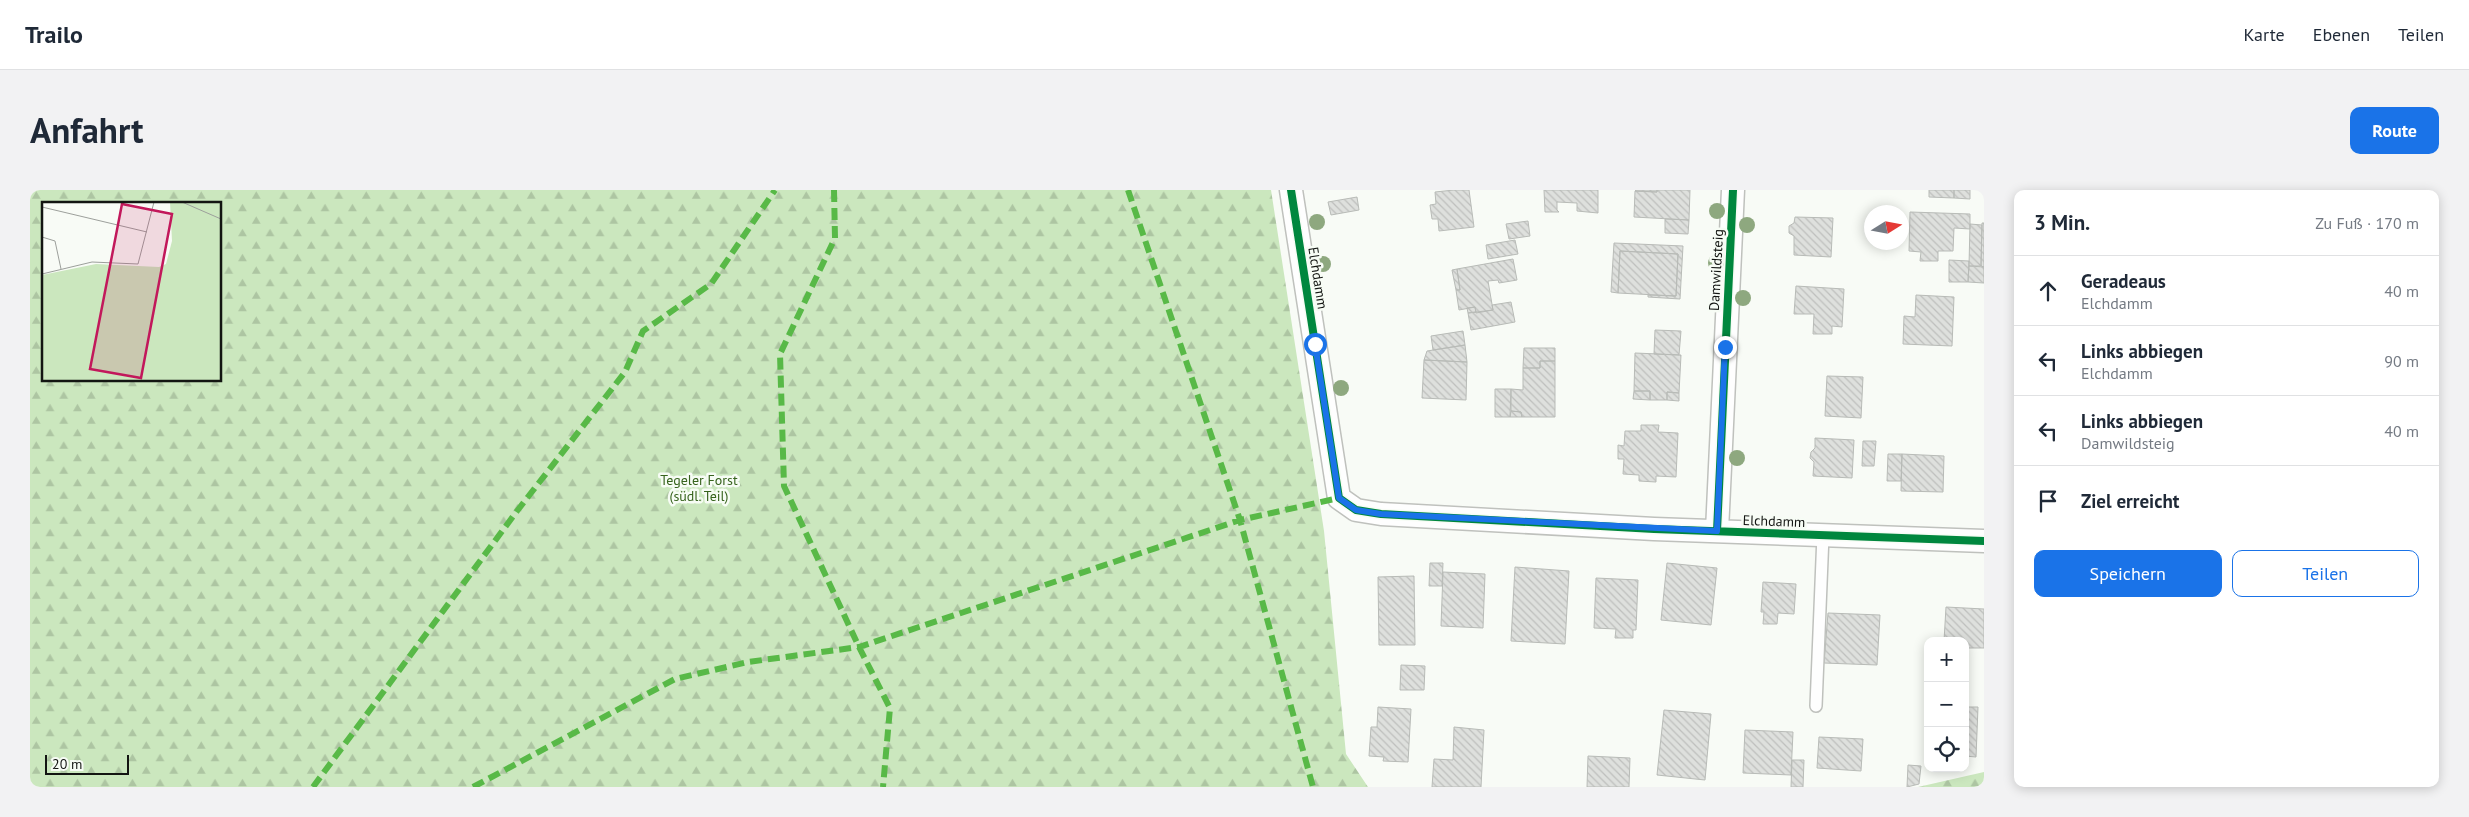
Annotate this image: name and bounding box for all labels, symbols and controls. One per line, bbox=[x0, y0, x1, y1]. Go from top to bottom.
text: Trailo bbox=[25, 19, 83, 50]
text: Karte bbox=[2244, 23, 2285, 46]
text: Ebenen bbox=[2313, 23, 2370, 46]
text: Teilen bbox=[2398, 23, 2444, 46]
text: Anfahrt bbox=[30, 107, 143, 153]
button: Route bbox=[2350, 107, 2439, 154]
inset map bbox=[42, 202, 221, 381]
north arrow bbox=[1864, 205, 1909, 250]
text: 3 Min. bbox=[2034, 209, 2090, 236]
text: Zu Fuß · 170 m bbox=[2315, 213, 2419, 233]
street label: Damwildsteig bbox=[1705, 229, 1727, 311]
street label: Elchdamm bbox=[1304, 246, 1332, 310]
text: Geradeaus bbox=[2081, 269, 2166, 293]
icon: ahead bbox=[2034, 277, 2062, 305]
text: 40 m bbox=[2384, 281, 2419, 301]
text: Elchdamm bbox=[2081, 293, 2153, 313]
route start bbox=[1304, 333, 1327, 356]
route end bbox=[1714, 336, 1737, 359]
text: Links abbiegen bbox=[2081, 339, 2203, 363]
icon: left bbox=[2034, 347, 2062, 375]
text: 90 m bbox=[2384, 351, 2419, 371]
text: Elchdamm bbox=[2081, 363, 2153, 383]
text: Links abbiegen bbox=[2081, 409, 2203, 433]
icon: left bbox=[2034, 417, 2062, 445]
text: 40 m bbox=[2384, 421, 2419, 441]
text: Damwildsteig bbox=[2081, 433, 2175, 453]
park label: Tegeler Forst (südl. Teil) bbox=[660, 471, 738, 505]
icon: arrive bbox=[2034, 487, 2062, 515]
text: Ziel erreicht bbox=[2081, 489, 2179, 513]
street label: Elchdamm bbox=[1742, 511, 1806, 531]
button: Speichern bbox=[2034, 550, 2222, 597]
button: Teilen bbox=[2232, 550, 2419, 597]
map controls bbox=[1924, 637, 1969, 772]
button: + bbox=[1924, 637, 1969, 682]
button: − bbox=[1924, 682, 1969, 727]
button: locate bbox=[1924, 727, 1969, 772]
scale bar bbox=[45, 752, 129, 775]
text: 20 m bbox=[52, 755, 82, 773]

